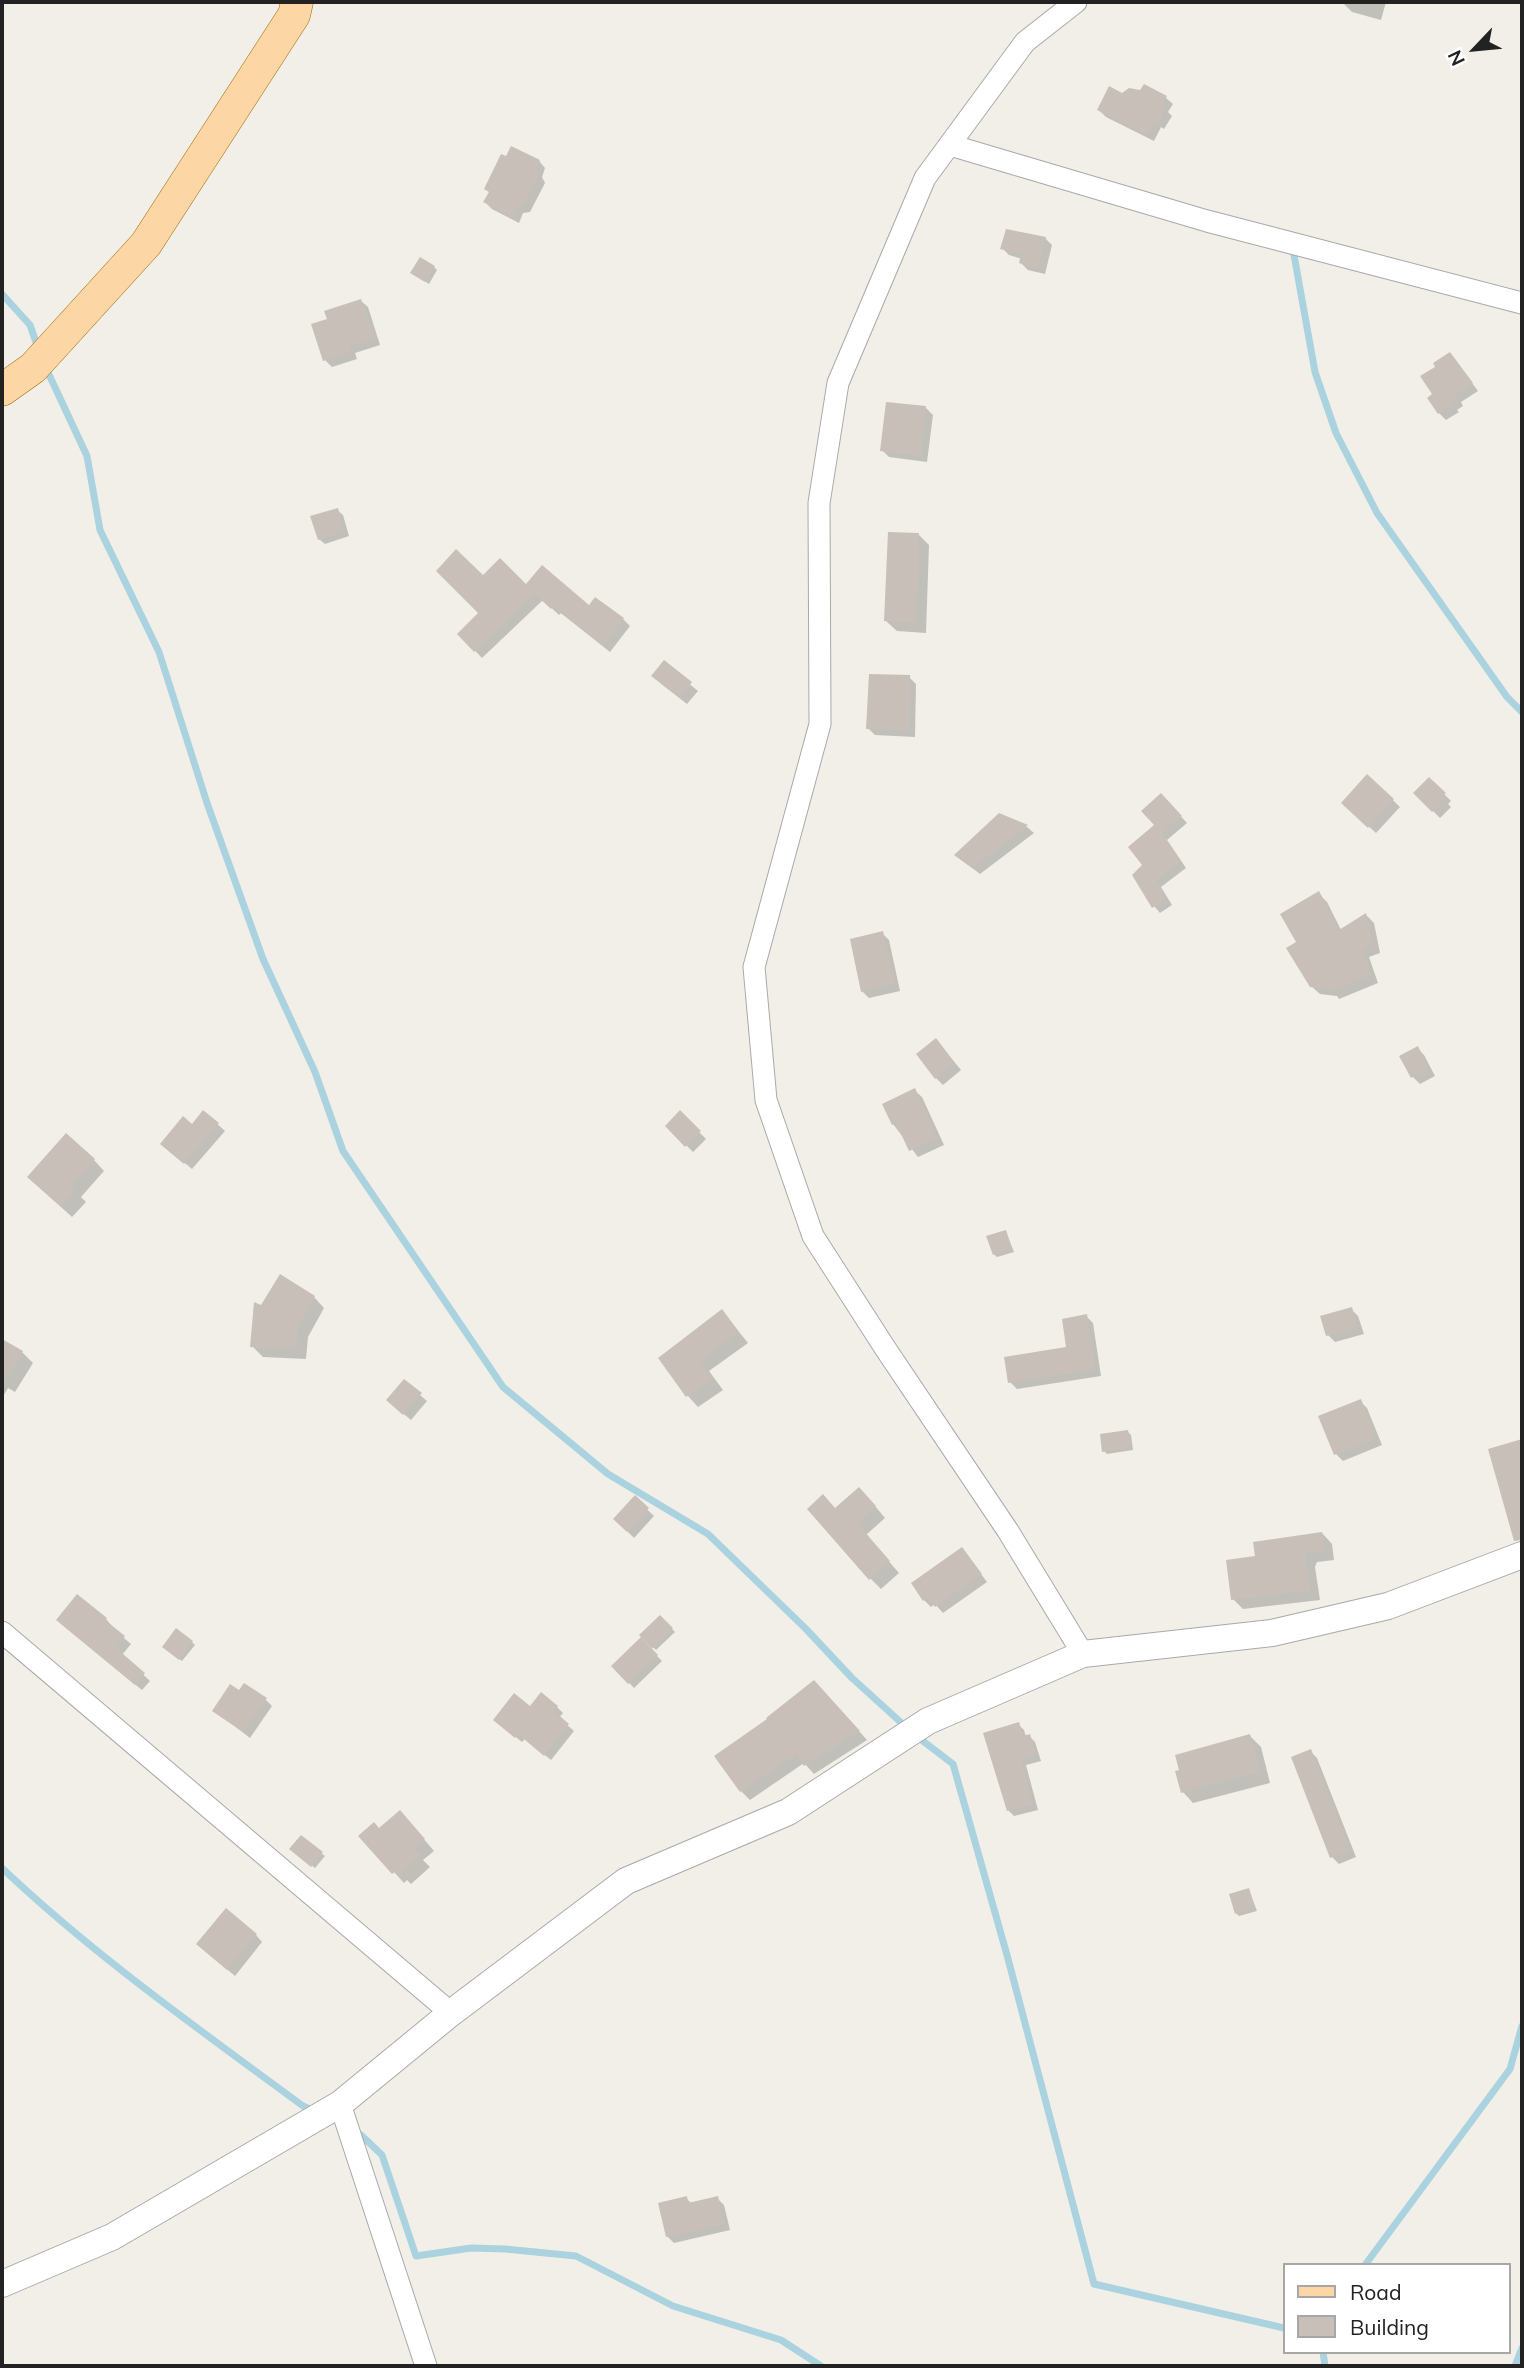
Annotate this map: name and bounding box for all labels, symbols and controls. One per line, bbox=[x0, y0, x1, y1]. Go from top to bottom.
north arrow bbox=[1440, 14, 1510, 84]
text: N bbox=[1442, 46, 1470, 70]
legend bbox=[1282, 2263, 1510, 2354]
text: Road bbox=[1350, 2279, 1401, 2305]
text: Building bbox=[1350, 2314, 1429, 2340]

